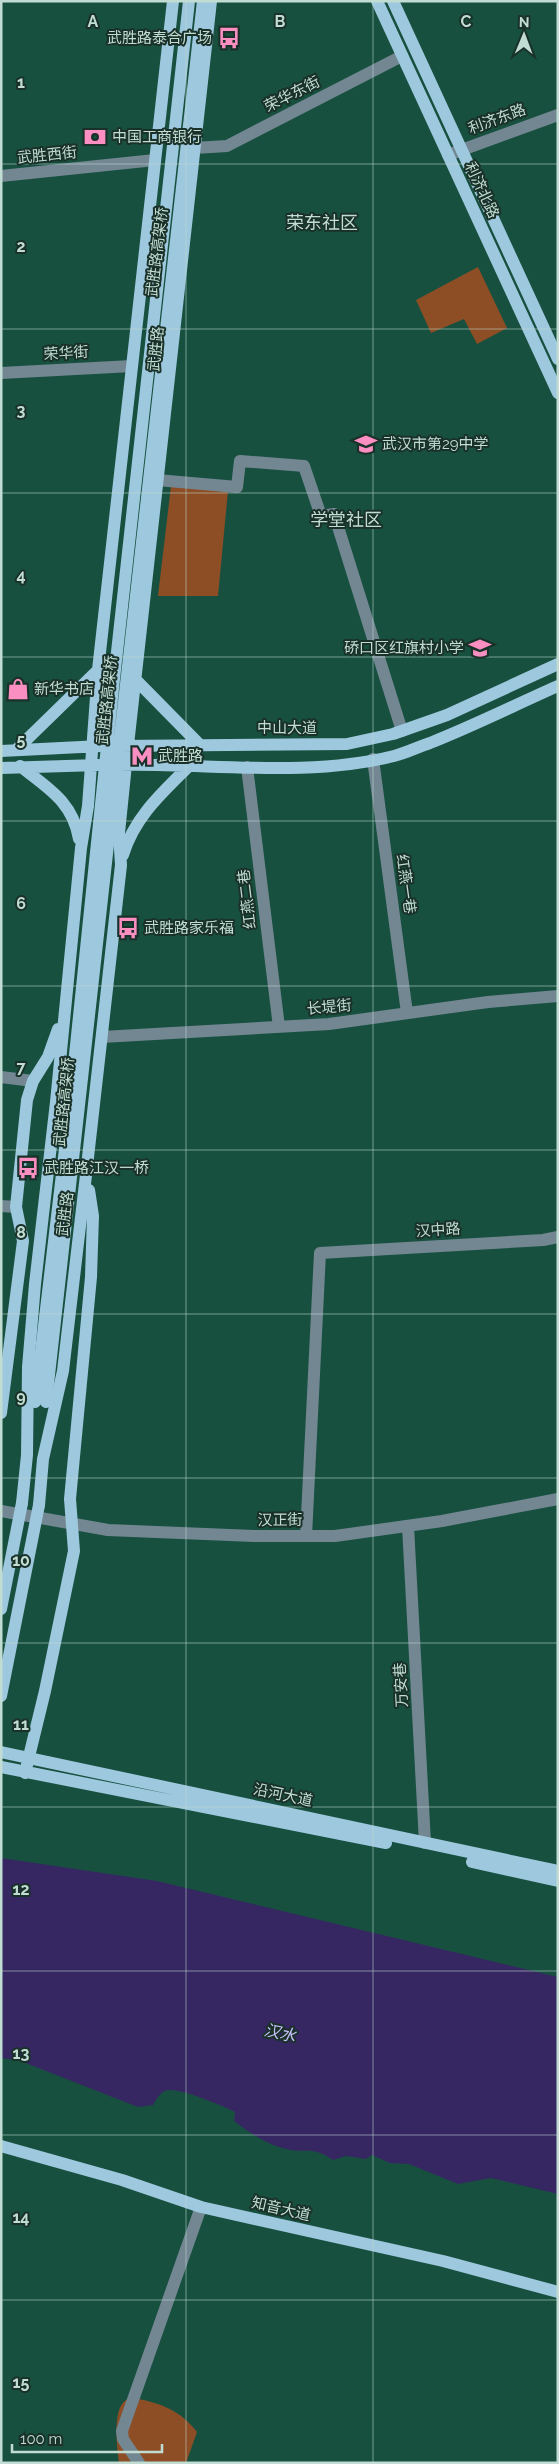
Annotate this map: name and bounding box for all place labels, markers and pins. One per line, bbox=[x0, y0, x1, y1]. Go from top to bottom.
bus stop icon: 武胜路泰合广场 bbox=[216, 25, 242, 51]
place label: 武胜路泰合广场 bbox=[107, 29, 212, 47]
bank icon: 中国工商银行 bbox=[82, 124, 108, 150]
place label: 中国工商银行 bbox=[112, 128, 202, 146]
school or university icon: 武汉市第29中学 bbox=[353, 431, 379, 457]
place label: 武汉市第29中学 bbox=[382, 435, 489, 453]
school or university icon: 硚口区红旗村小学 bbox=[467, 635, 493, 661]
place label: 硚口区红旗村小学 bbox=[344, 639, 464, 657]
shop icon: 新华书店 bbox=[5, 676, 31, 702]
place label: 新华书店 bbox=[34, 680, 94, 698]
metro station icon: 武胜路 bbox=[129, 743, 155, 769]
place label: 武胜路 bbox=[158, 747, 203, 765]
bus stop icon: 武胜路家乐福 bbox=[115, 915, 141, 941]
place label: 武胜路家乐福 bbox=[144, 919, 234, 937]
bus stop icon: 武胜路江汉一桥 bbox=[15, 1155, 41, 1181]
place label: 武胜路江汉一桥 bbox=[44, 1159, 149, 1177]

